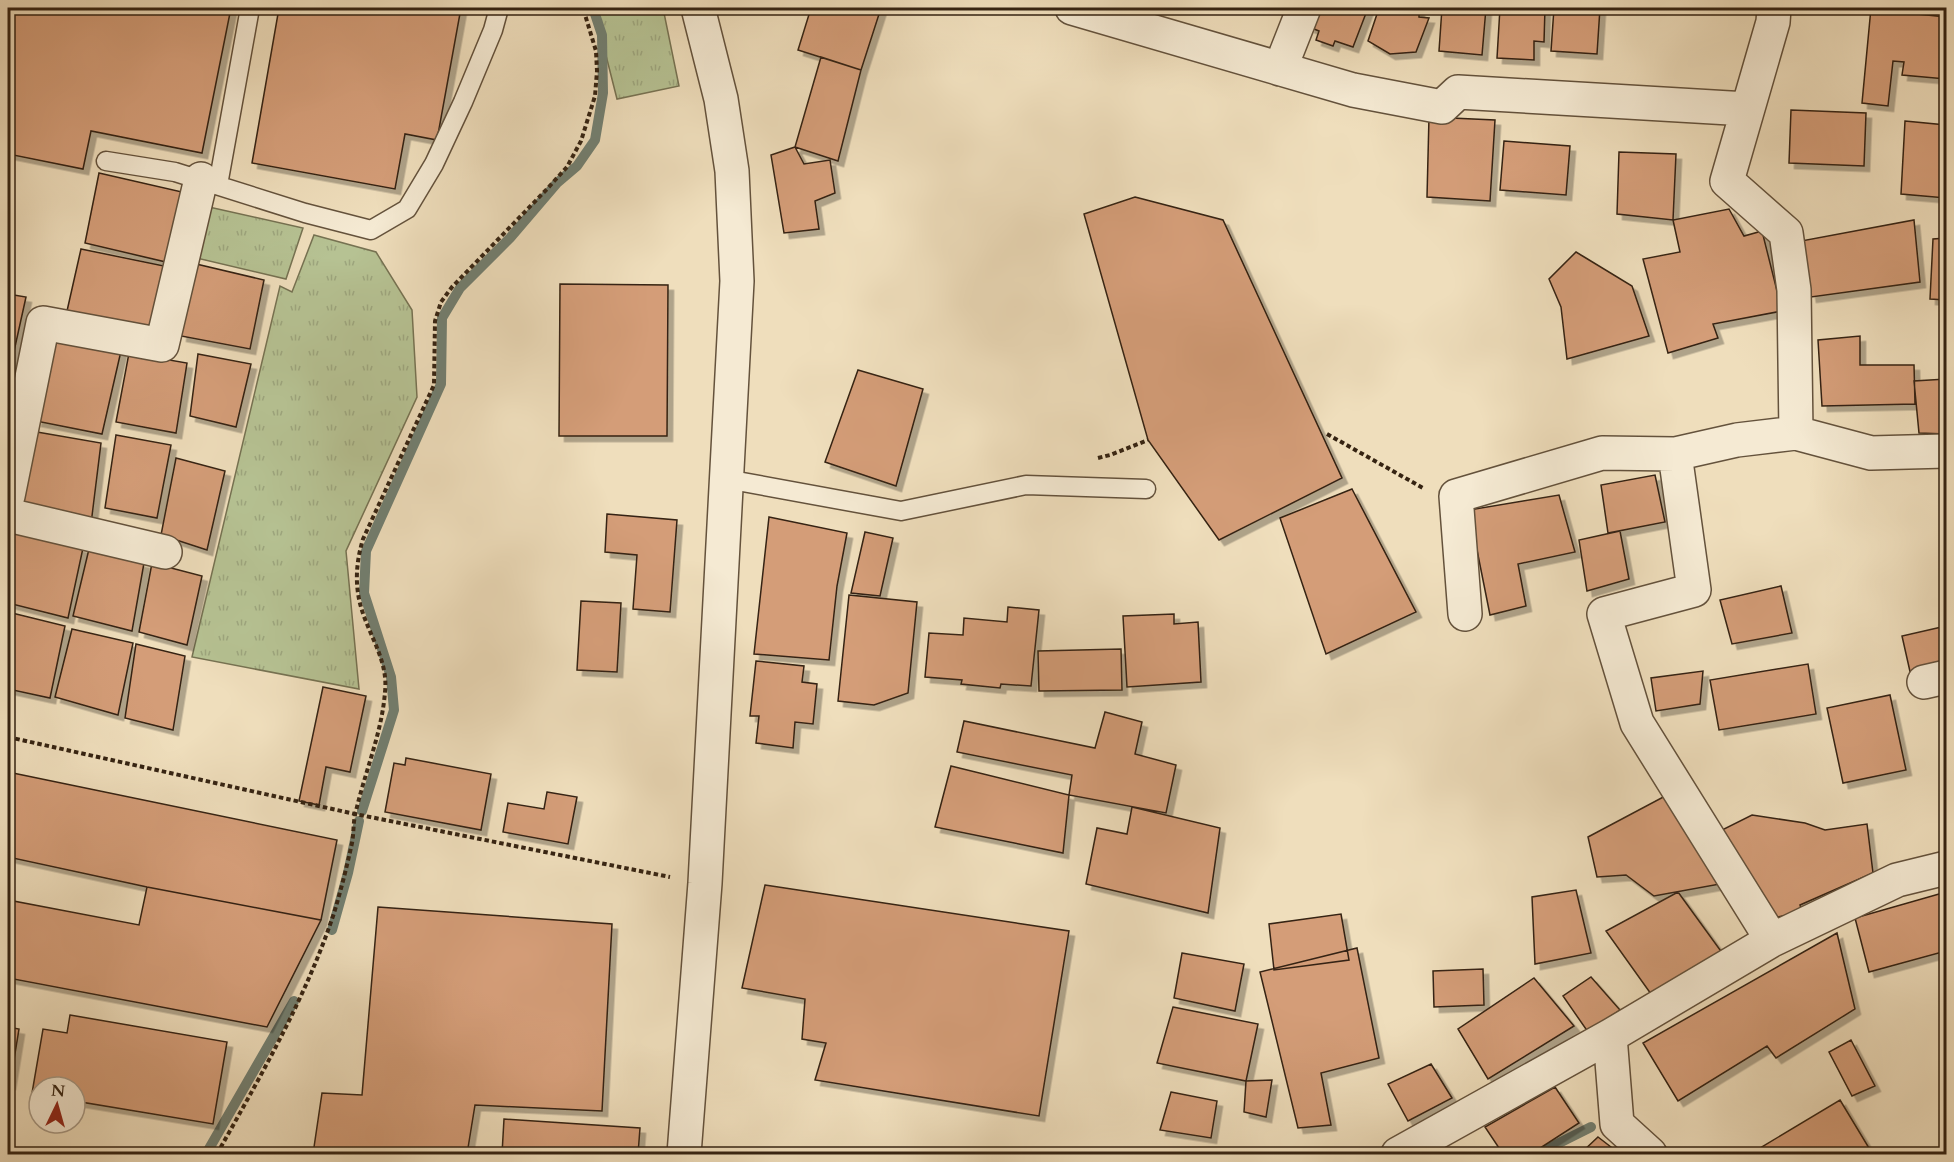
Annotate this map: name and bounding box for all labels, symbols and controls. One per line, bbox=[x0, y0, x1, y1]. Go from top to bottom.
north arrow bbox=[27, 1075, 87, 1135]
text: N bbox=[50, 1079, 66, 1103]

